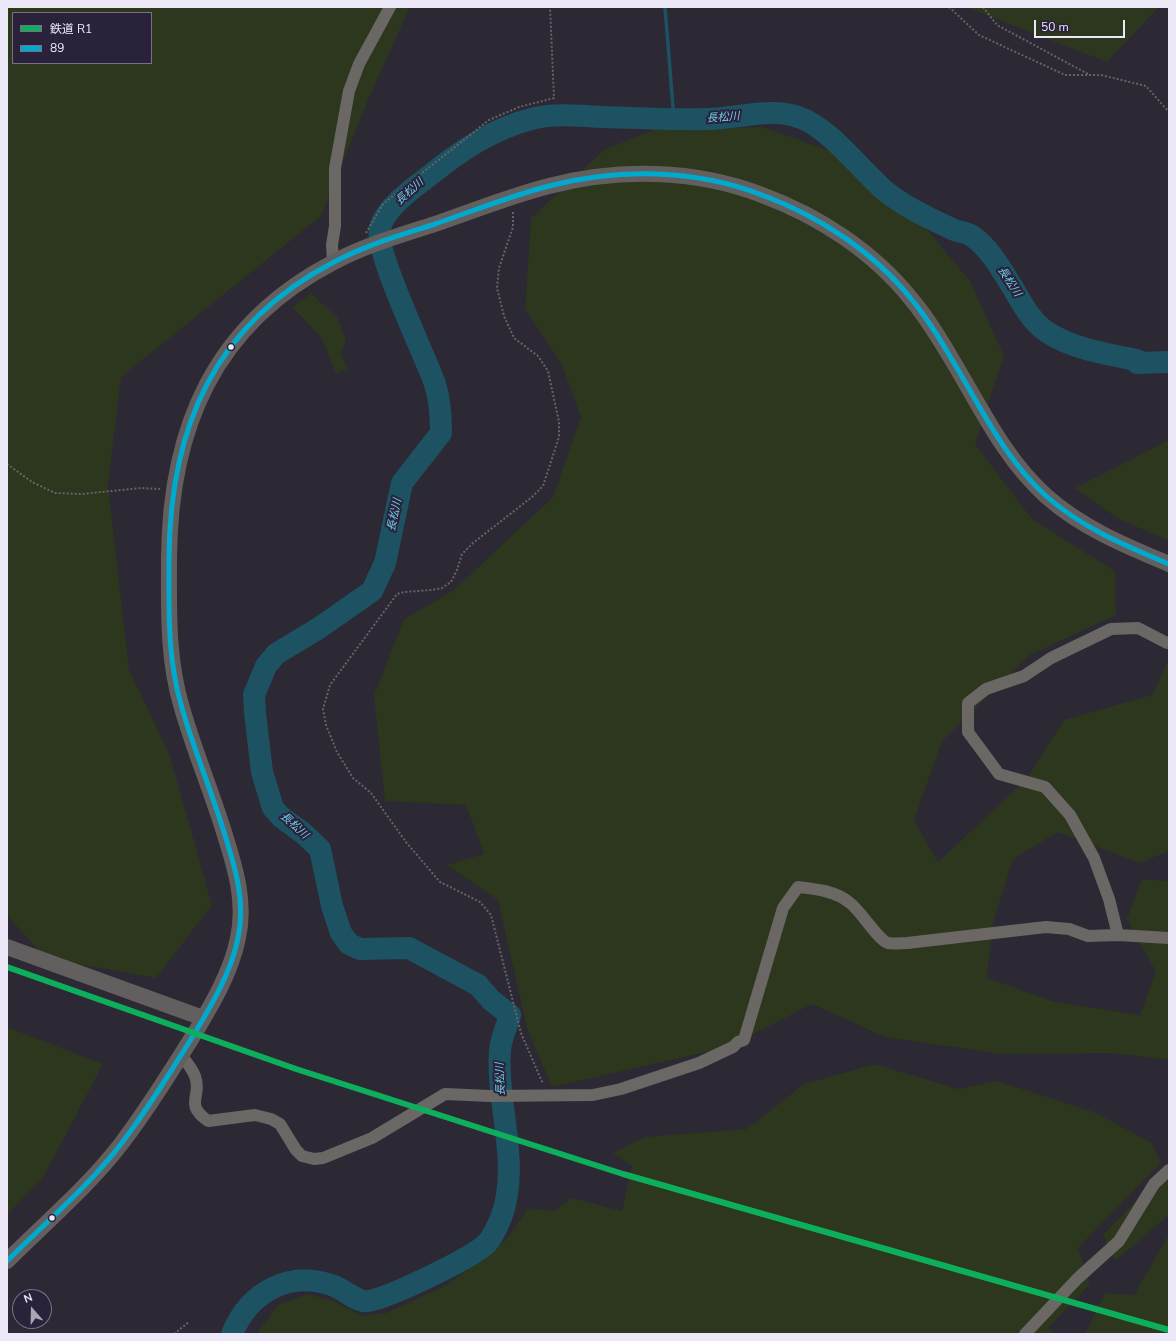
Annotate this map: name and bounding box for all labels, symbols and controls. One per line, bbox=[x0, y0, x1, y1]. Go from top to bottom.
legend bbox=[12, 12, 152, 64]
scale bar bbox=[1036, 12, 1127, 38]
text: 50 m bbox=[1041, 19, 1069, 35]
text: 鉄道 R1 bbox=[50, 21, 92, 37]
text: 89 bbox=[50, 40, 64, 56]
water label: 長松川 bbox=[706, 110, 740, 126]
water label: 長松川 bbox=[393, 176, 427, 208]
water label: 長松川 bbox=[994, 265, 1024, 299]
unlabelled marker bbox=[226, 342, 236, 352]
water label: 長松川 bbox=[385, 497, 405, 533]
water label: 長松川 bbox=[277, 810, 311, 842]
water label: 長松川 bbox=[494, 1062, 508, 1096]
unlabelled marker bbox=[47, 1213, 57, 1223]
north arrow bbox=[12, 1289, 52, 1329]
text: N bbox=[22, 1290, 34, 1307]

